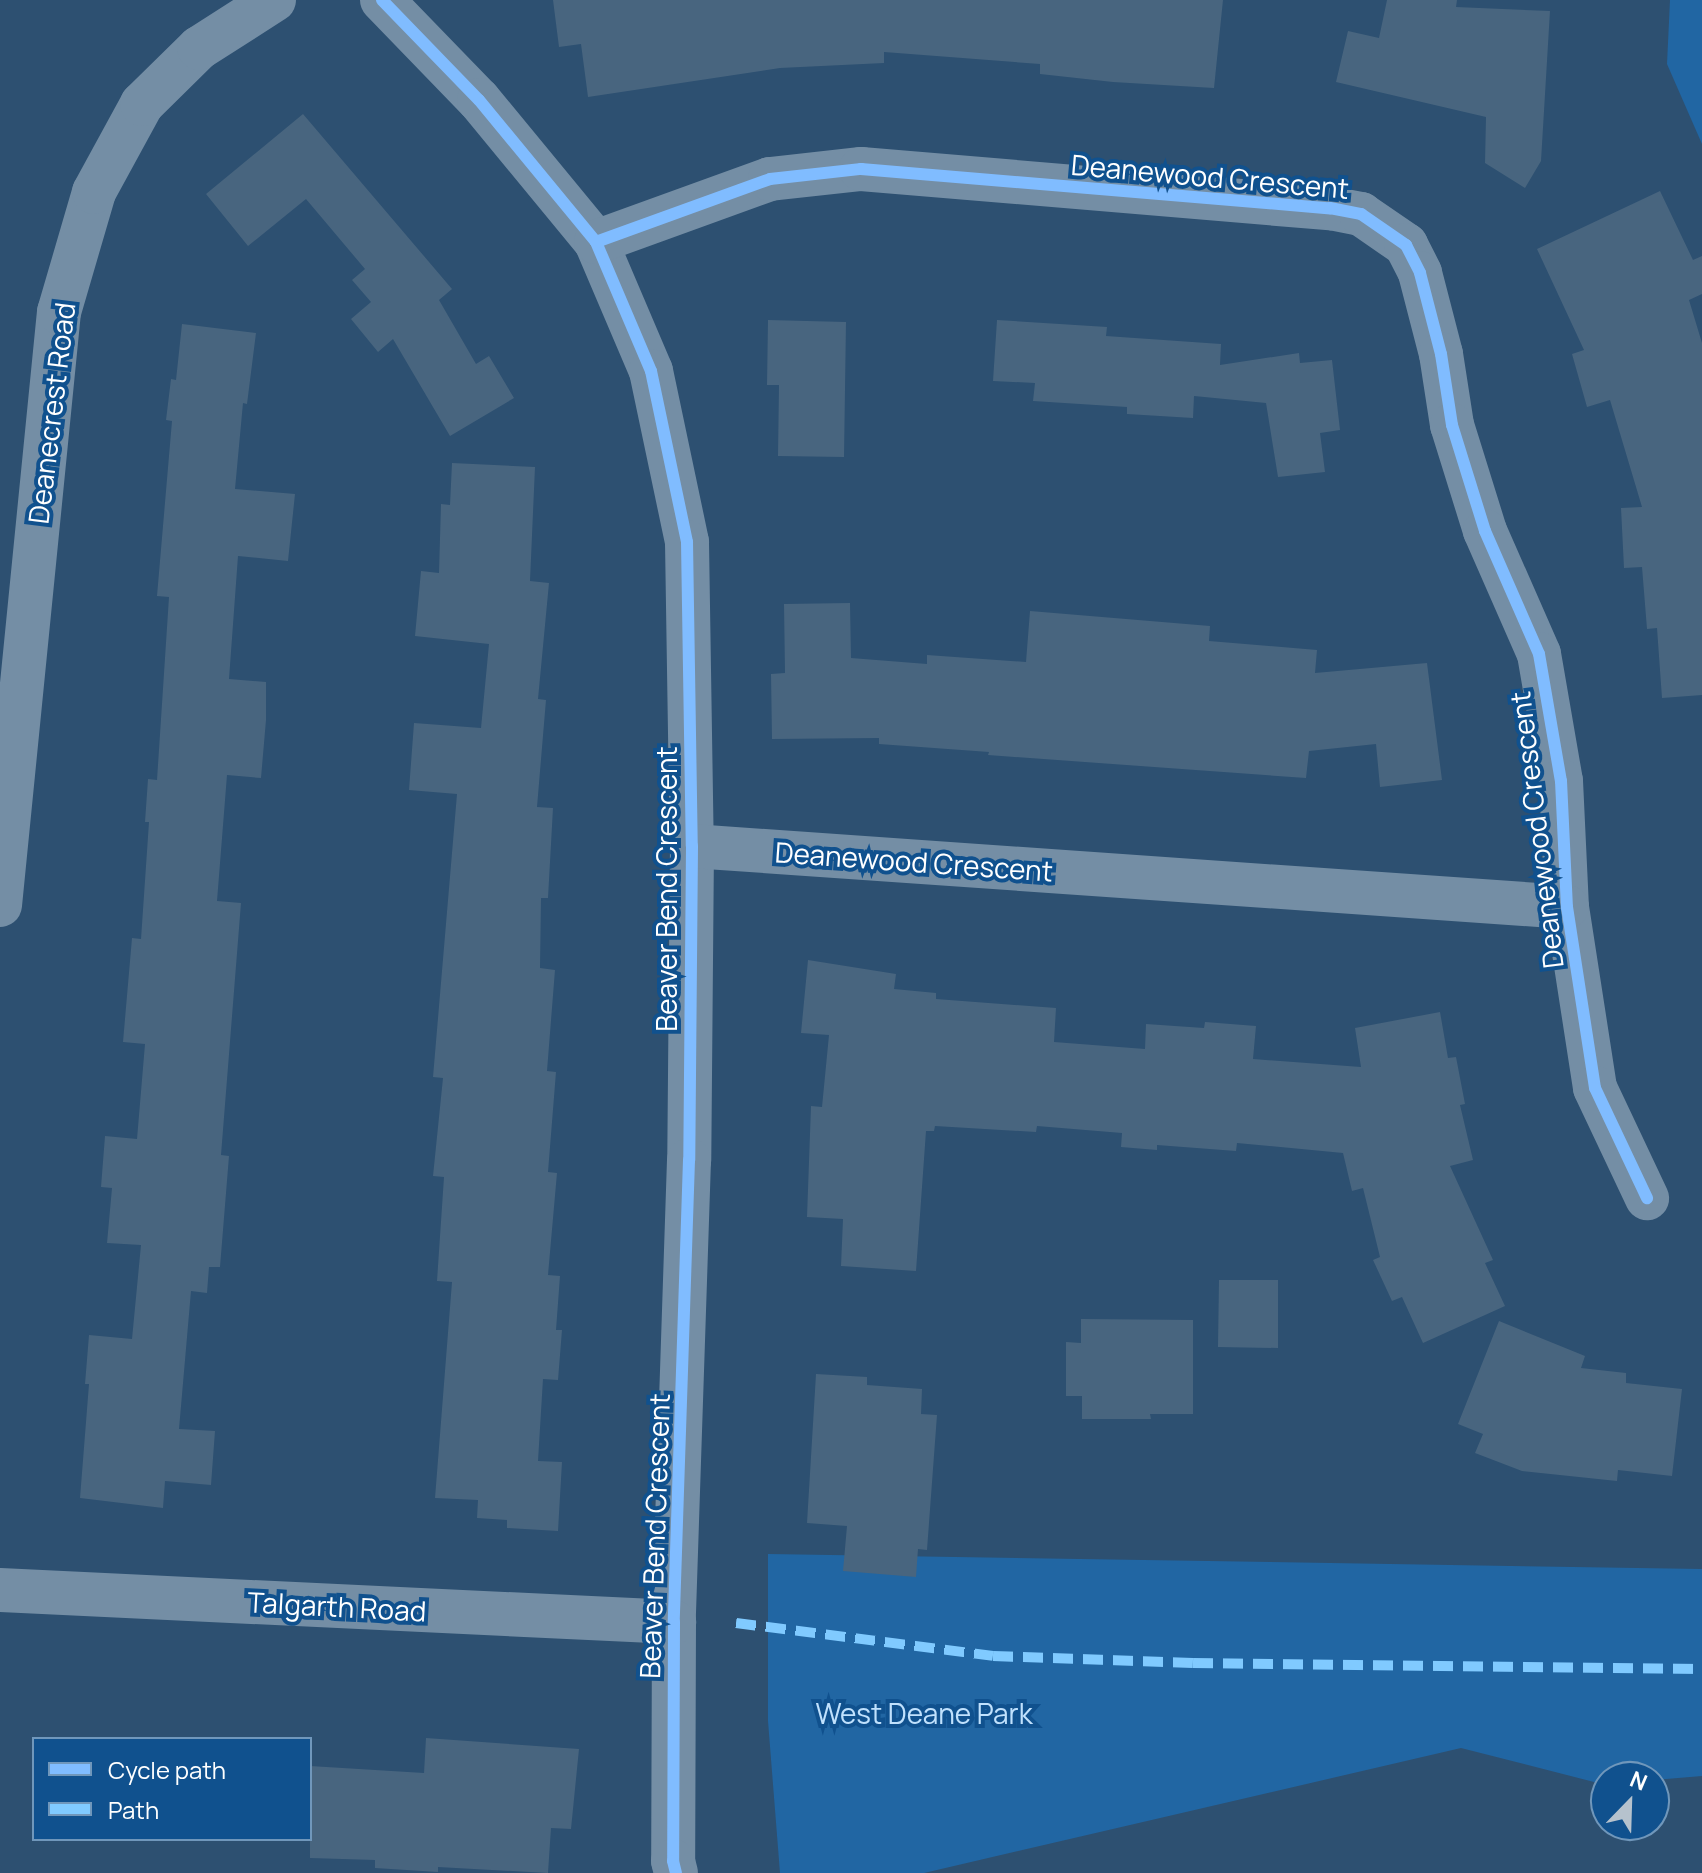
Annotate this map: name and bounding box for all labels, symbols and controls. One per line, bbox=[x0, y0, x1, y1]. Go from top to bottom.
street label: Deanewood Crescent bbox=[1070, 147, 1350, 205]
street label: Deanecrest Road bbox=[21, 300, 81, 526]
street label: Deanewood Crescent bbox=[1502, 690, 1570, 970]
street label: Beaver Bend Crescent bbox=[649, 746, 683, 1032]
street label: Deanewood Crescent bbox=[774, 835, 1054, 887]
street label: Beaver Bend Crescent bbox=[632, 1393, 676, 1679]
street label: Talgarth Road bbox=[247, 1585, 427, 1627]
park label: West Deane Park bbox=[815, 1696, 1033, 1730]
legend bbox=[32, 1737, 312, 1841]
text: Cycle path bbox=[108, 1753, 226, 1786]
north arrow bbox=[1590, 1761, 1670, 1841]
text: N bbox=[1625, 1764, 1652, 1798]
text: Path bbox=[108, 1793, 159, 1826]

